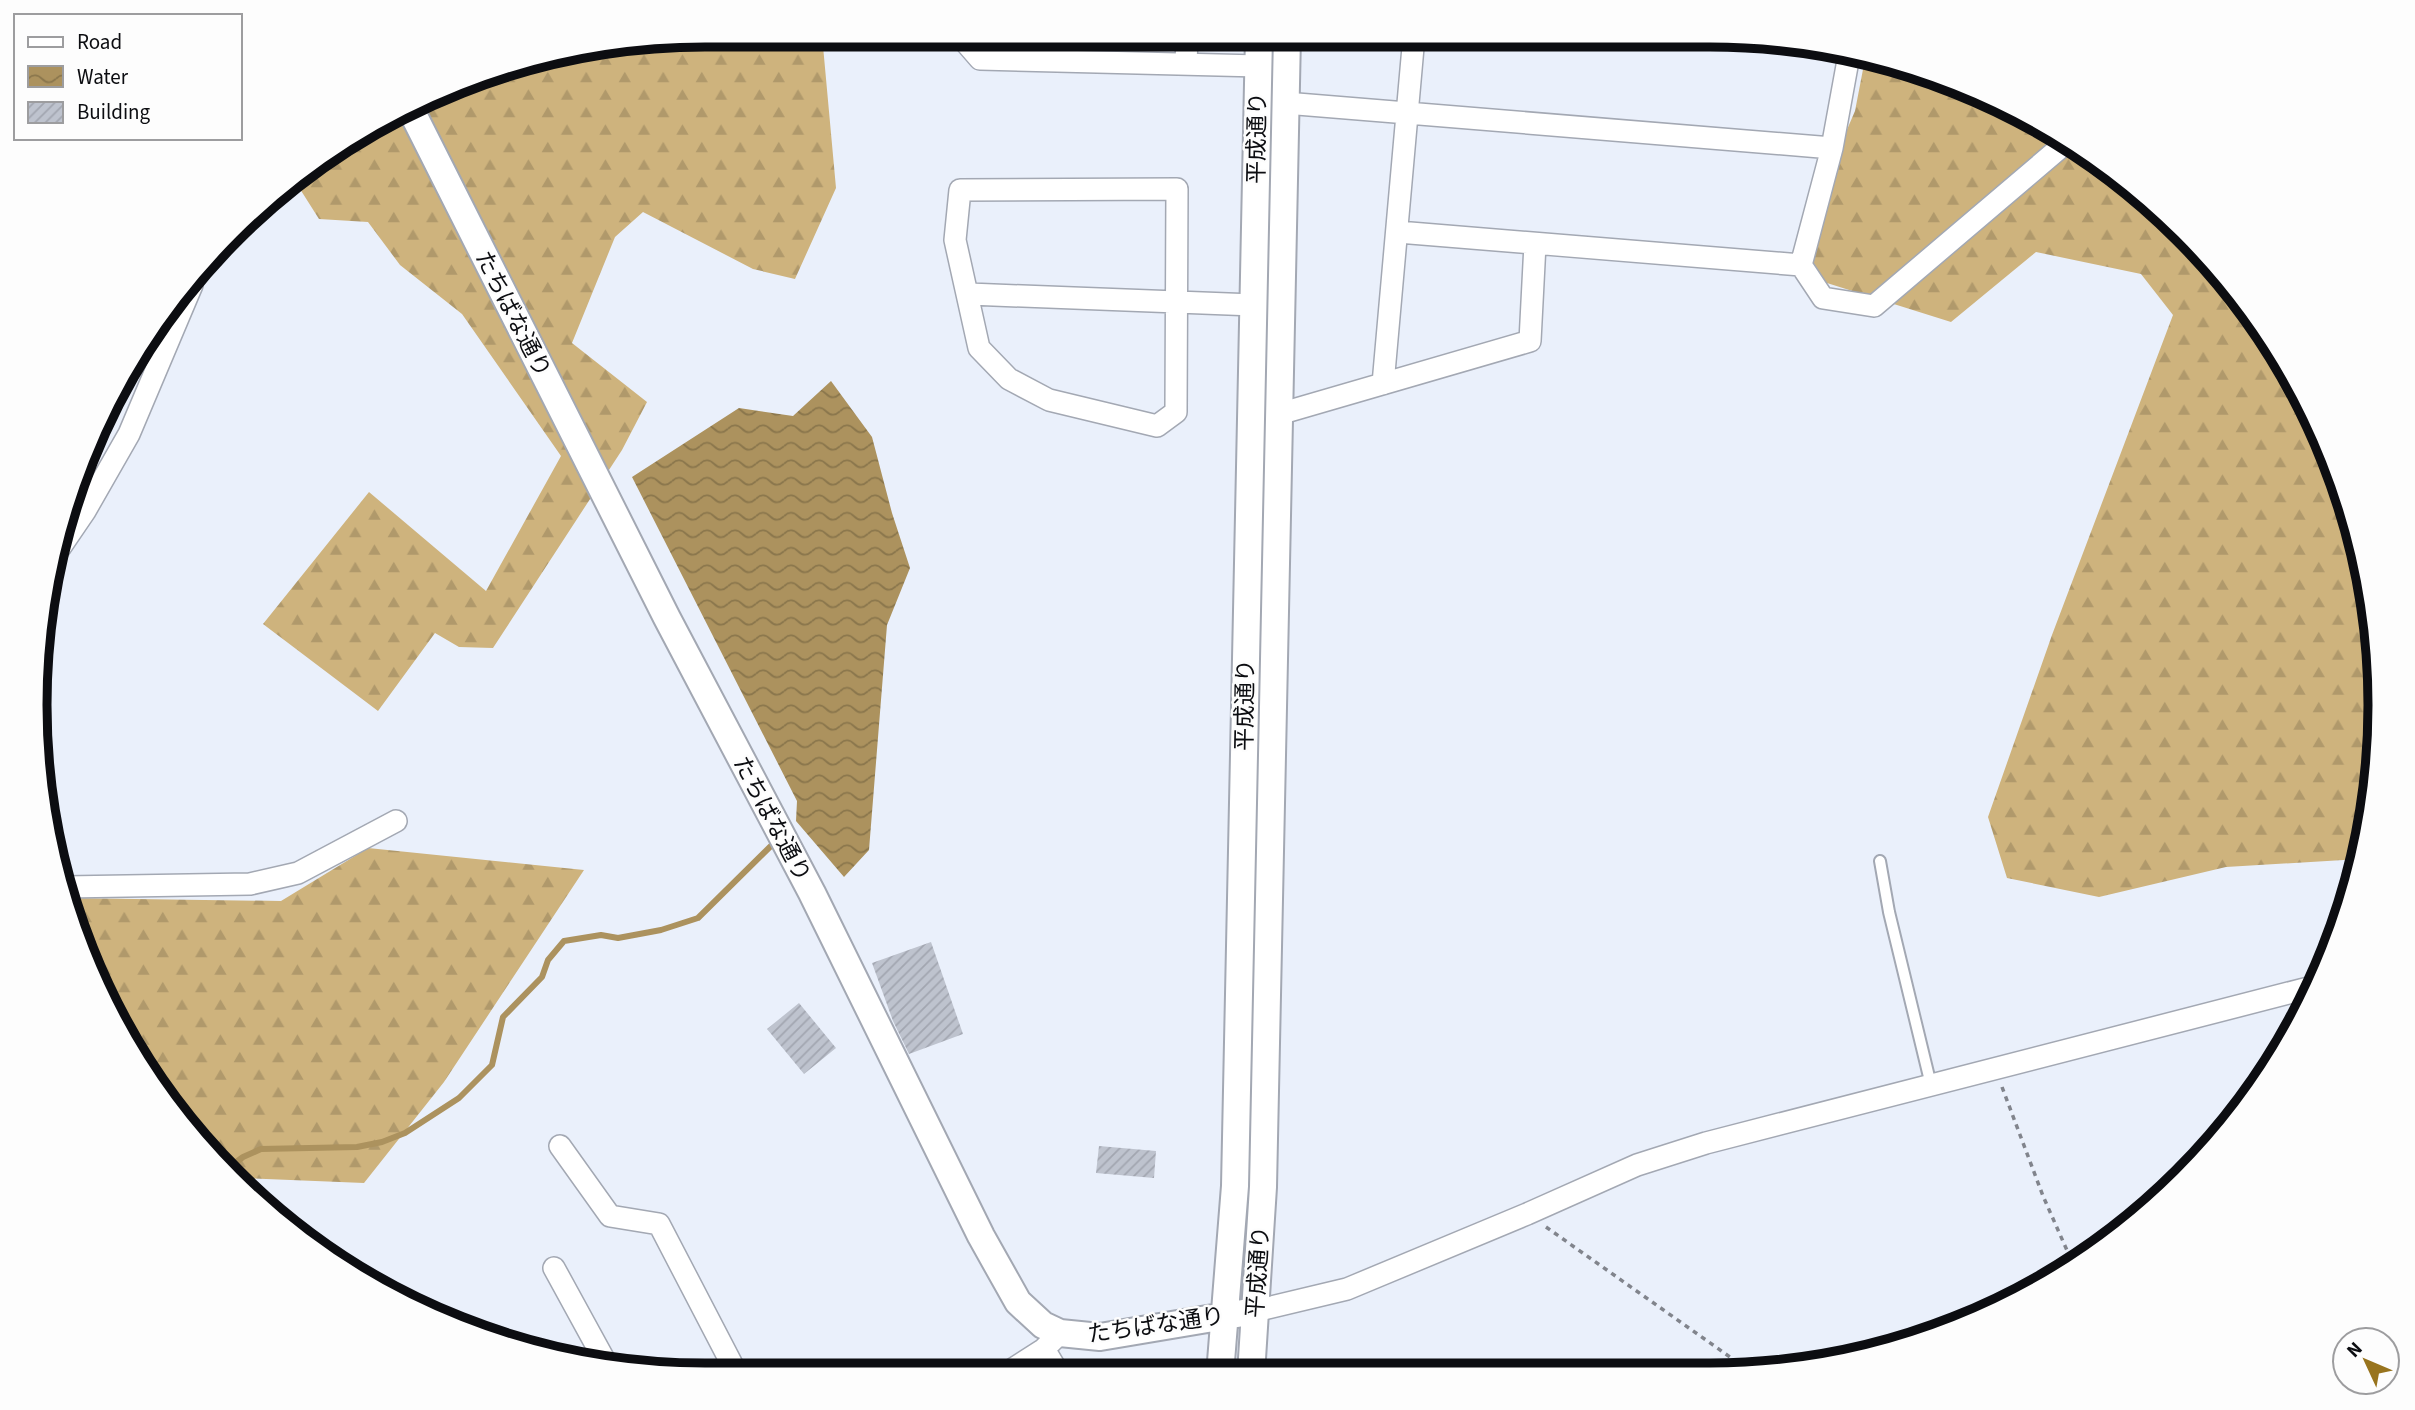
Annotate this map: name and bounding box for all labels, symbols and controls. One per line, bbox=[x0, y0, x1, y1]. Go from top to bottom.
legend bbox=[14, 14, 242, 140]
text: Road bbox=[77, 27, 122, 57]
text: Water bbox=[77, 62, 129, 92]
street label: 平成通り bbox=[1240, 92, 1274, 184]
text: Building bbox=[77, 97, 151, 127]
street label: たちばな通り bbox=[467, 245, 559, 383]
street label: 平成通り bbox=[1228, 659, 1262, 751]
street label: たちばな通り bbox=[725, 750, 819, 888]
street label: 平成通り bbox=[1238, 1225, 1278, 1319]
street label: たちばな通り bbox=[1085, 1299, 1227, 1351]
north arrow bbox=[2331, 1326, 2401, 1396]
text: N bbox=[2341, 1336, 2369, 1364]

